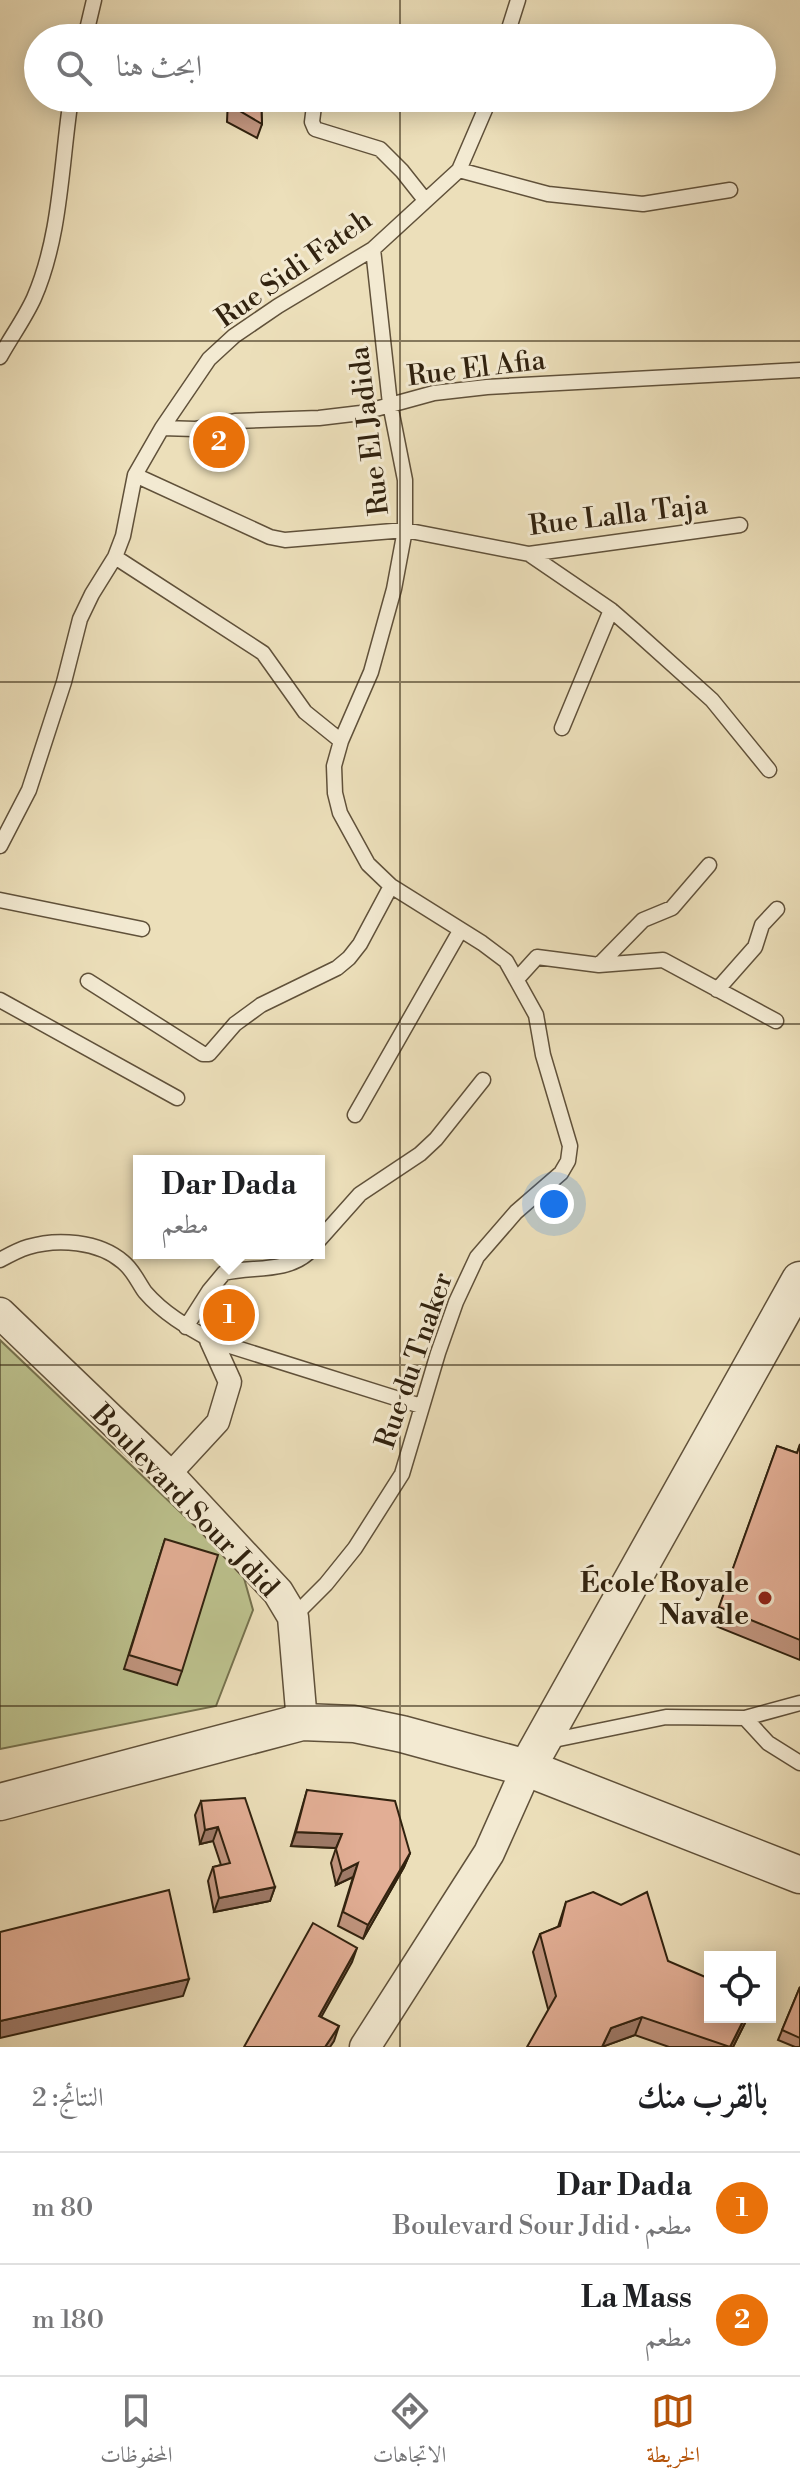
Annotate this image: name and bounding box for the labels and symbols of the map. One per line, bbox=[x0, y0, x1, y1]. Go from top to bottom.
street label: Rue Sidi Fateh bbox=[209, 202, 379, 336]
street label: Rue El Afia bbox=[405, 343, 548, 394]
street label: Rue El Jadida bbox=[342, 344, 397, 517]
pin: 2 bbox=[193, 412, 245, 472]
street label: Rue Lalla Taja bbox=[527, 487, 710, 544]
your location bbox=[534, 1184, 574, 1224]
street label: Rue du Tnaker bbox=[368, 1268, 461, 1453]
pin: 1 bbox=[203, 1285, 255, 1345]
street label: Boulevard Sour Jdid bbox=[83, 1397, 286, 1605]
place label: École Royale Navale bbox=[580, 1564, 749, 1633]
marker: École Royale Navale bbox=[756, 1589, 774, 1607]

